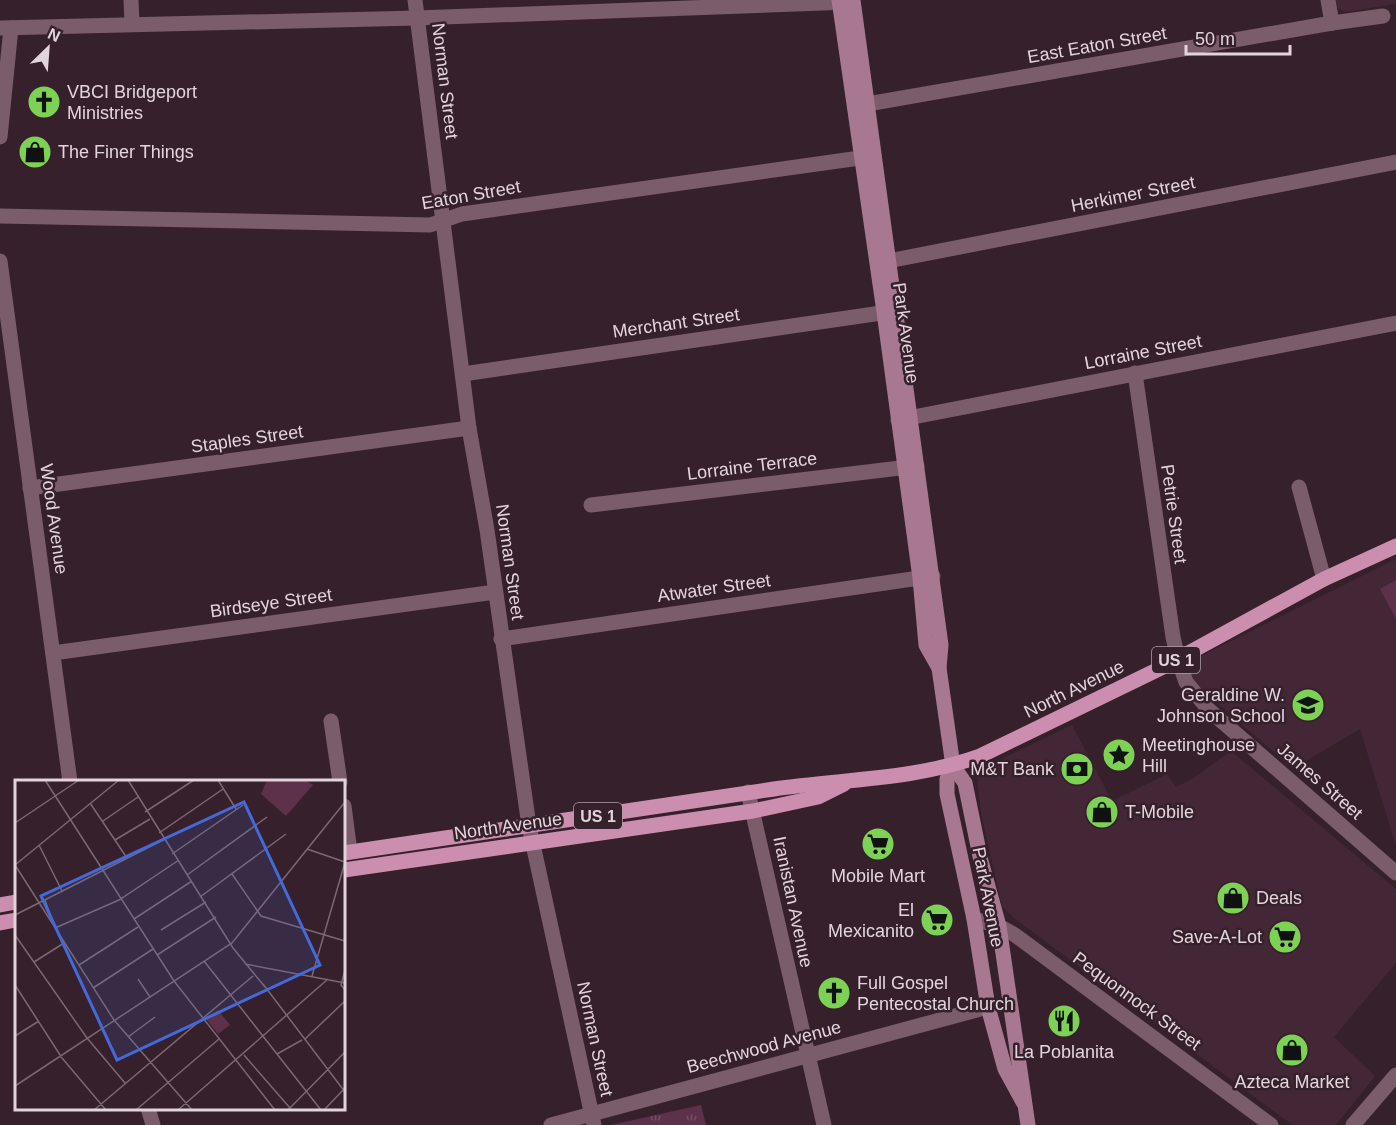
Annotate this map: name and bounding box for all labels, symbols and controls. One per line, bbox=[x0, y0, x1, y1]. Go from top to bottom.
north arrow bbox=[18, 18, 78, 78]
scale bar bbox=[1186, 18, 1290, 56]
street label: Norman Street bbox=[428, 22, 462, 140]
street label: East Eaton Street bbox=[1026, 23, 1168, 67]
text: N bbox=[45, 25, 63, 45]
text: 50 m bbox=[1195, 29, 1235, 49]
place label: VBCI Bridgeport Ministries bbox=[67, 82, 197, 123]
church icon: VBCI Bridgeport Ministries bbox=[26, 84, 62, 120]
shop icon: The Finer Things bbox=[17, 134, 53, 170]
place label: The Finer Things bbox=[58, 142, 194, 162]
street label: Herkimer Street bbox=[1069, 172, 1197, 216]
street label: Eaton Street bbox=[420, 176, 522, 214]
street label: Park Avenue bbox=[889, 281, 923, 385]
street label: Merchant Street bbox=[611, 304, 741, 342]
street label: Lorraine Street bbox=[1083, 331, 1203, 373]
street label: Staples Street bbox=[190, 421, 304, 457]
street label: Lorraine Terrace bbox=[686, 448, 818, 484]
street label: Wood Avenue bbox=[36, 462, 72, 576]
street label: Petrie Street bbox=[1157, 463, 1191, 565]
street label: Norman Street bbox=[492, 503, 528, 621]
street label: Atwater Street bbox=[656, 570, 772, 606]
street label: Birdseye Street bbox=[209, 585, 333, 621]
road number: US 1 bbox=[1152, 647, 1200, 673]
street label: North Avenue bbox=[1021, 656, 1127, 722]
place label: Geraldine W. Johnson School bbox=[1157, 685, 1285, 726]
school or university icon: Geraldine W. Johnson School bbox=[1290, 687, 1326, 723]
place label: Meetinghouse Hill bbox=[1142, 735, 1255, 776]
place icon: Meetinghouse Hill bbox=[1101, 737, 1137, 773]
street label: James Street bbox=[1273, 739, 1367, 823]
bank icon: M&T Bank bbox=[1059, 751, 1095, 787]
place label: M&T Bank bbox=[970, 759, 1055, 779]
inset map bbox=[15, 780, 345, 1110]
shop icon: T-Mobile bbox=[1084, 794, 1120, 830]
place label: T-Mobile bbox=[1125, 802, 1194, 822]
road number: US 1 bbox=[574, 803, 622, 829]
street label: North Avenue bbox=[453, 809, 563, 843]
supermarket icon: Mobile Mart bbox=[860, 826, 896, 862]
street label: Iranistan Avenue bbox=[769, 834, 817, 970]
street label: Park Avenue bbox=[968, 845, 1008, 949]
place label: Mobile Mart bbox=[831, 866, 925, 886]
shop icon: Deals bbox=[1215, 880, 1251, 916]
place label: Deals bbox=[1256, 888, 1302, 908]
place label: El Mexicanito bbox=[828, 900, 914, 941]
supermarket icon: El Mexicanito bbox=[919, 902, 955, 938]
supermarket icon: Save-A-Lot bbox=[1267, 919, 1303, 955]
place label: Save-A-Lot bbox=[1172, 927, 1262, 947]
street label: Pequonnock Street bbox=[1069, 948, 1205, 1054]
place label: Full Gospel Pentecostal Church bbox=[857, 973, 1014, 1014]
church icon: Full Gospel Pentecostal Church bbox=[816, 975, 852, 1011]
street label: Norman Street bbox=[573, 980, 617, 1098]
restaurant icon: La Poblanita bbox=[1046, 1003, 1082, 1039]
street label: Beechwood Avenue bbox=[685, 1017, 843, 1077]
shop icon: Azteca Market bbox=[1274, 1032, 1310, 1068]
place label: La Poblanita bbox=[1014, 1042, 1115, 1062]
place label: Azteca Market bbox=[1234, 1072, 1350, 1092]

